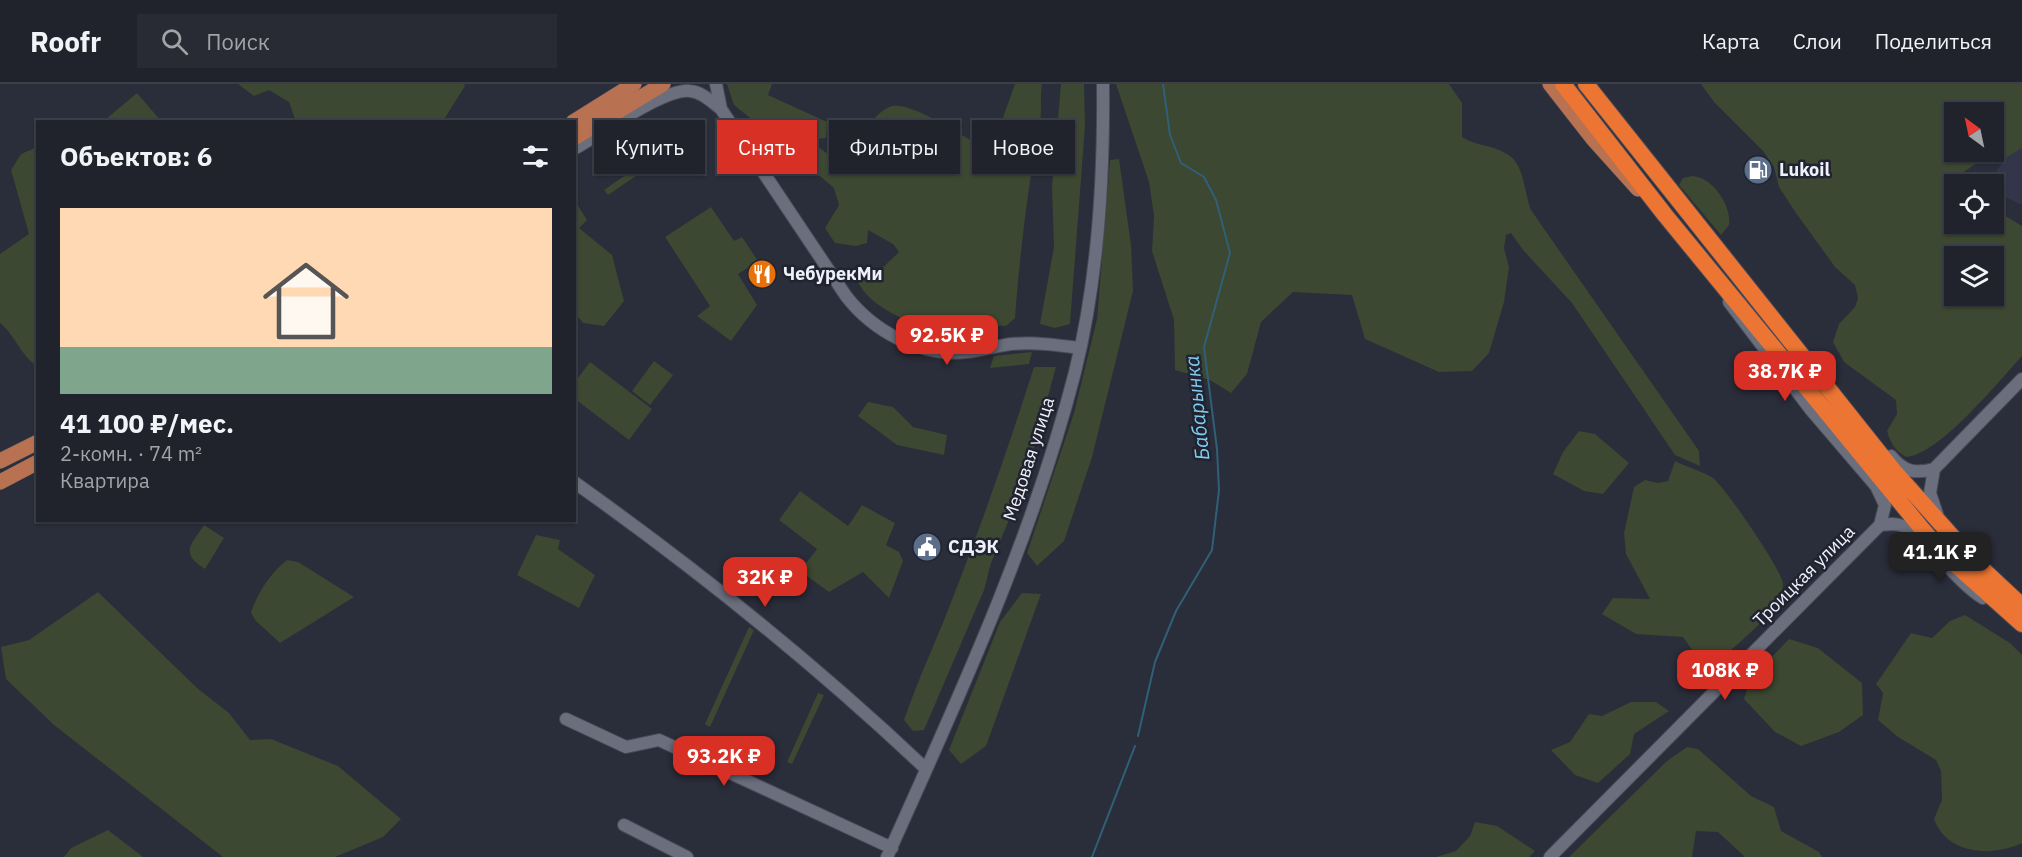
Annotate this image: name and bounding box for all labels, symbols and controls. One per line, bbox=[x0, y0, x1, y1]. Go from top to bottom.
search box bbox=[137, 14, 557, 68]
text: Roofr bbox=[30, 23, 101, 60]
icon: search bbox=[158, 25, 191, 58]
text: Поиск bbox=[206, 27, 270, 56]
text: Карта bbox=[1702, 27, 1760, 55]
text: Слои bbox=[1793, 27, 1842, 55]
text: Поделиться bbox=[1875, 27, 1992, 55]
north arrow bbox=[1944, 102, 2004, 162]
map controls bbox=[1944, 102, 2004, 306]
chip: Купить bbox=[594, 120, 705, 174]
chip: Снять bbox=[717, 120, 817, 174]
chip: Фильтры bbox=[829, 120, 960, 174]
chip: Новое bbox=[972, 120, 1075, 174]
text: Объектов: 6 bbox=[60, 139, 212, 173]
icon: filters bbox=[519, 140, 552, 173]
fuel station icon: Lukoil bbox=[1742, 154, 1774, 186]
place label: Lukoil bbox=[1779, 158, 1830, 181]
button: locate bbox=[1944, 174, 2004, 234]
button: layers bbox=[1944, 246, 2004, 306]
icon: home bbox=[252, 247, 360, 355]
restaurant icon: ЧебурекМи bbox=[746, 258, 778, 290]
place label: ЧебурекМи bbox=[783, 262, 882, 285]
pin: 92.5K ₽ bbox=[892, 315, 1002, 366]
text: 92.5K ₽ bbox=[910, 321, 984, 348]
pin: 38.7K ₽ bbox=[1730, 351, 1840, 402]
water label: Бабарынка bbox=[1178, 354, 1215, 462]
text: 38.7K ₽ bbox=[1748, 357, 1822, 384]
street label: Медовая улица bbox=[998, 394, 1059, 524]
text: 41 100 ₽/мес. bbox=[60, 406, 234, 440]
text: 2-комн. · 74 m² bbox=[60, 440, 202, 467]
text: Квартира bbox=[60, 467, 150, 494]
street label: Троицкая улица bbox=[1748, 520, 1860, 631]
public building icon: СДЭК bbox=[911, 531, 943, 563]
pin: 41.1K ₽ bbox=[1885, 532, 1995, 583]
place label: СДЭК bbox=[948, 535, 999, 558]
text: 41.1K ₽ bbox=[1903, 538, 1977, 565]
pin: 32K ₽ bbox=[723, 557, 807, 608]
text: 32K ₽ bbox=[737, 563, 793, 590]
pin: 108K ₽ bbox=[1676, 650, 1774, 701]
text: 108K ₽ bbox=[1691, 656, 1759, 683]
pin: 93.2K ₽ bbox=[669, 736, 779, 787]
text: 93.2K ₽ bbox=[687, 742, 761, 769]

